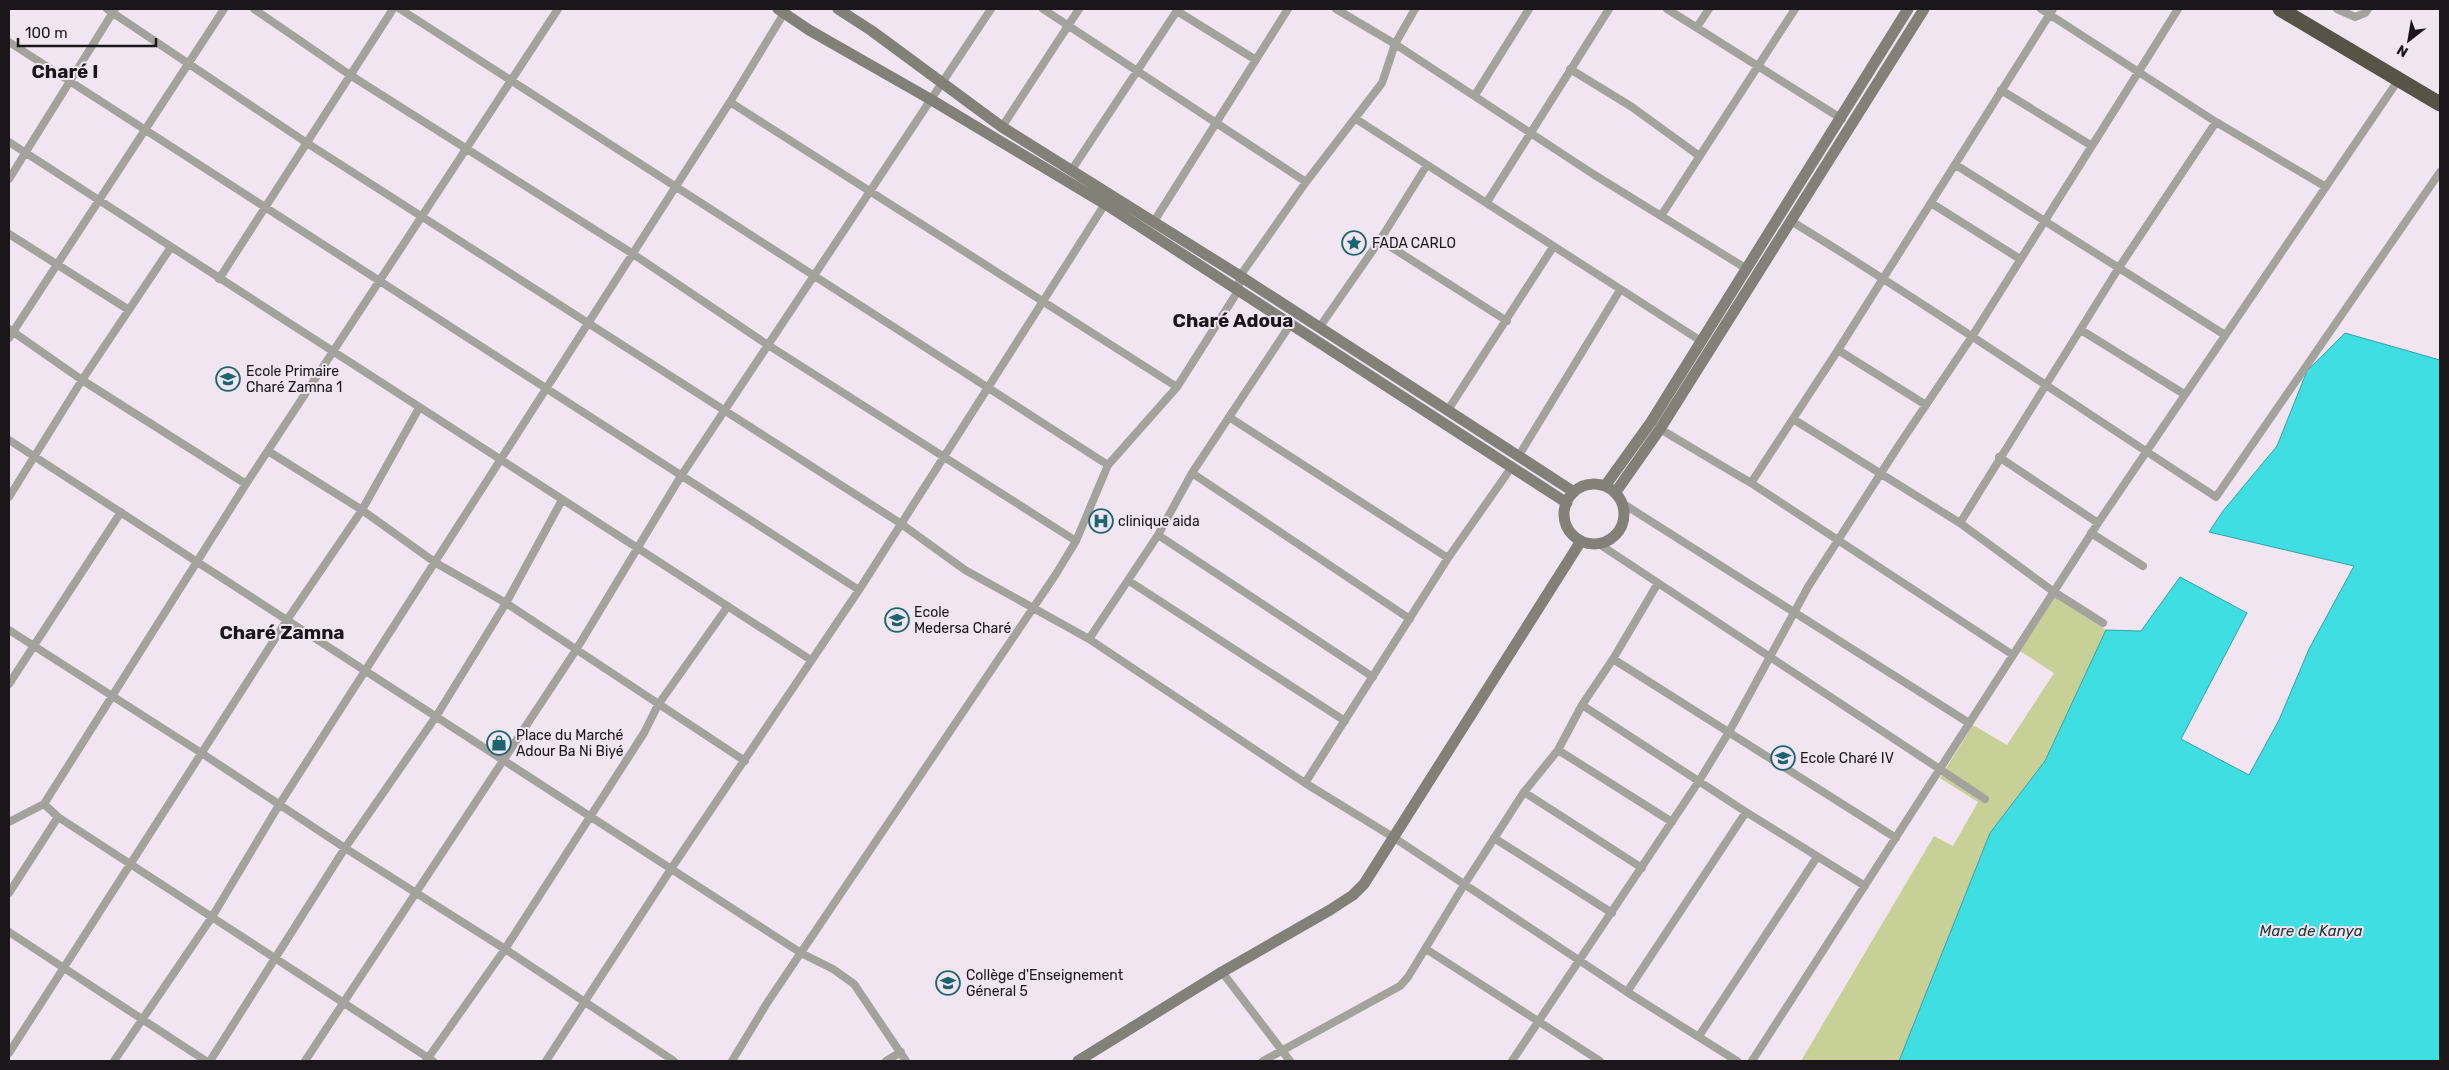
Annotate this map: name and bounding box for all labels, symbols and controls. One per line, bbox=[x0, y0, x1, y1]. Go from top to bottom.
scale bar bbox=[18, 15, 155, 47]
north arrow bbox=[2384, 15, 2434, 65]
text: 100 m bbox=[25, 24, 67, 42]
text: N bbox=[2394, 41, 2411, 61]
district label: Charé I bbox=[32, 60, 98, 83]
place icon: FADA CARLO bbox=[1341, 230, 1367, 256]
place label: FADA CARLO bbox=[1372, 235, 1456, 252]
district label: Charé Adoua bbox=[1173, 309, 1293, 332]
place label: Ecole Primaire Charé Zamna 1 bbox=[246, 363, 342, 396]
school or university icon: Ecole Primaire Charé Zamna 1 bbox=[215, 366, 241, 392]
hospital icon: clinique aida bbox=[1088, 508, 1114, 534]
place label: clinique aida bbox=[1118, 513, 1200, 530]
place label: Ecole Medersa Charé bbox=[914, 604, 1012, 637]
school or university icon: Ecole Medersa Charé bbox=[884, 607, 910, 633]
district label: Charé Zamna bbox=[219, 621, 345, 644]
place label: Place du Marché Adour Ba Ni Biyé bbox=[516, 727, 624, 760]
shop icon: Place du Marché Adour Ba Ni Biyé bbox=[486, 730, 512, 756]
school or university icon: Ecole Charé IV bbox=[1770, 745, 1796, 771]
place label: Ecole Charé IV bbox=[1800, 750, 1894, 767]
water label: Mare de Kanya bbox=[2259, 922, 2363, 940]
place label: Collège d'Enseignement Géneral 5 bbox=[966, 967, 1124, 1000]
school or university icon: Collège d'Enseignement Géneral 5 bbox=[935, 970, 961, 996]

